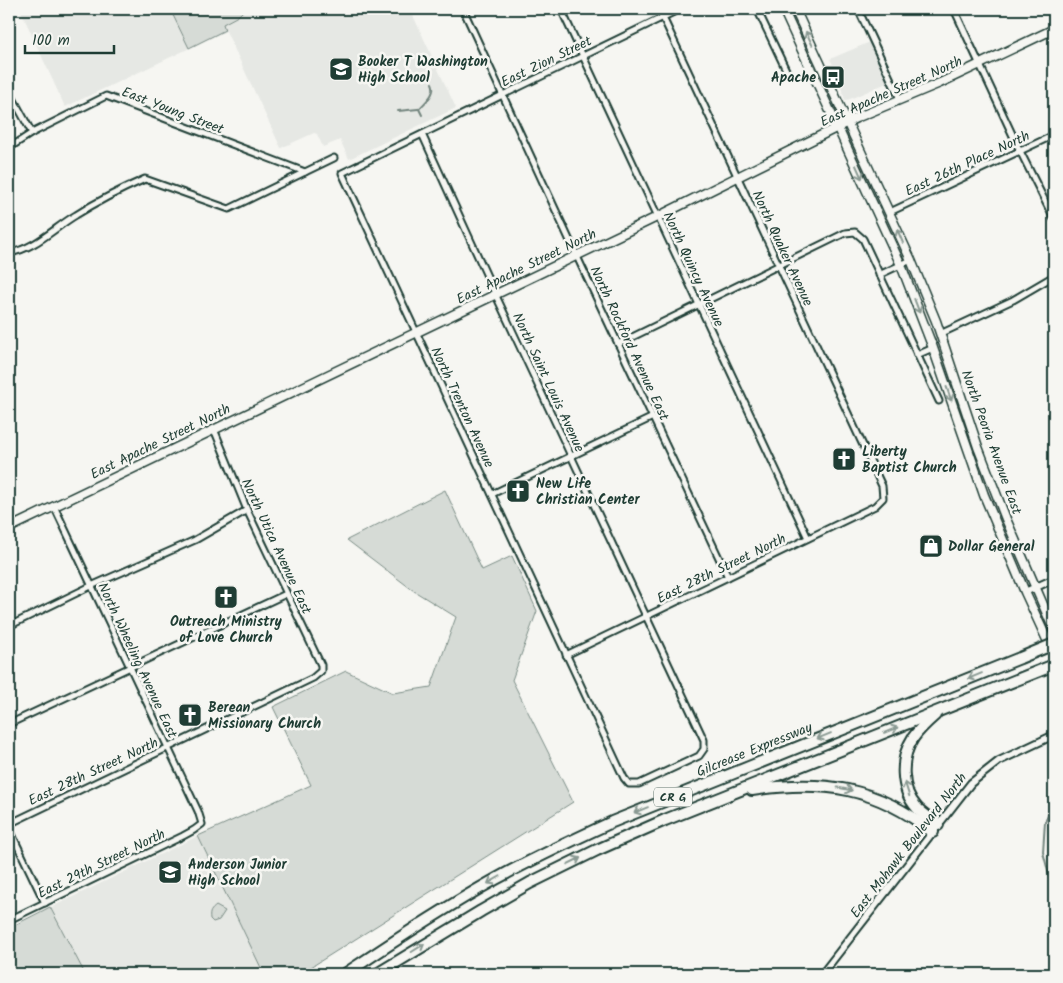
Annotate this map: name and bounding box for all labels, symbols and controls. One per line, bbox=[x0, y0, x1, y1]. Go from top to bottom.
scale bar bbox=[25, 22, 114, 54]
text: 100 m bbox=[32, 29, 70, 53]
street label: East Zion Street bbox=[497, 30, 596, 93]
one-way arrow bbox=[804, 31, 814, 46]
place label: Booker T Washington High School bbox=[358, 51, 488, 89]
street label: East Apache Street North bbox=[817, 51, 966, 133]
school or university icon: Booker T Washington High School bbox=[328, 56, 354, 82]
bus stop icon: Apache bbox=[820, 64, 846, 90]
place label: Apache bbox=[771, 67, 816, 89]
street label: East Young Street bbox=[118, 81, 228, 141]
street label: East 26th Place North bbox=[901, 125, 1033, 202]
one-way arrow bbox=[854, 164, 864, 179]
street label: North Quaker Avenue bbox=[746, 187, 819, 311]
street label: North Quincy Avenue bbox=[657, 208, 730, 331]
street label: East Apache Street North bbox=[453, 223, 600, 310]
one-way arrow bbox=[895, 229, 905, 244]
street label: North Rockford Avenue East bbox=[584, 263, 675, 425]
one-way arrow bbox=[913, 298, 923, 313]
street label: North Saint Louis Avenue bbox=[506, 309, 590, 456]
street label: North Trenton Avenue bbox=[424, 343, 500, 472]
street label: North Peoria Avenue East bbox=[955, 367, 1028, 518]
one-way arrow bbox=[945, 386, 954, 402]
street label: East Apache Street North bbox=[87, 398, 234, 485]
place label: Liberty Baptist Church bbox=[862, 441, 957, 479]
church icon: Liberty Baptist Church bbox=[831, 446, 857, 472]
place label: New Life Christian Center bbox=[536, 473, 640, 511]
street label: North Utica Avenue East bbox=[235, 475, 317, 618]
church icon: New Life Christian Center bbox=[505, 478, 531, 504]
street label: East 28th Street North bbox=[653, 528, 790, 610]
shop icon: Dollar General bbox=[918, 533, 944, 559]
place label: Dollar General bbox=[948, 536, 1035, 558]
street label: North Wheeling Avenue East bbox=[91, 579, 183, 742]
church icon: Outreach Ministry of Love Church bbox=[213, 584, 239, 610]
place label: Outreach Ministry of Love Church bbox=[170, 611, 283, 649]
one-way arrow bbox=[967, 672, 982, 681]
place label: Berean Missionary Church bbox=[208, 697, 321, 735]
church icon: Berean Missionary Church bbox=[177, 702, 203, 728]
street label: Gilcrease Expressway bbox=[693, 716, 816, 783]
one-way arrow bbox=[883, 725, 898, 735]
street label: East 28th Street North bbox=[25, 732, 162, 812]
one-way arrow bbox=[816, 732, 831, 741]
street label: East Mohawk Boulevard North bbox=[845, 768, 973, 923]
one-way arrow bbox=[902, 782, 911, 797]
one-way arrow bbox=[836, 785, 852, 794]
road number: CR G bbox=[654, 788, 692, 806]
one-way arrow bbox=[633, 806, 648, 815]
street label: East 29th Street North bbox=[34, 823, 169, 904]
place label: Anderson Junior High School bbox=[188, 854, 287, 892]
one-way arrow bbox=[566, 856, 581, 865]
school or university icon: Anderson Junior High School bbox=[157, 859, 183, 885]
one-way arrow bbox=[488, 876, 502, 886]
one-way arrow bbox=[411, 943, 425, 953]

